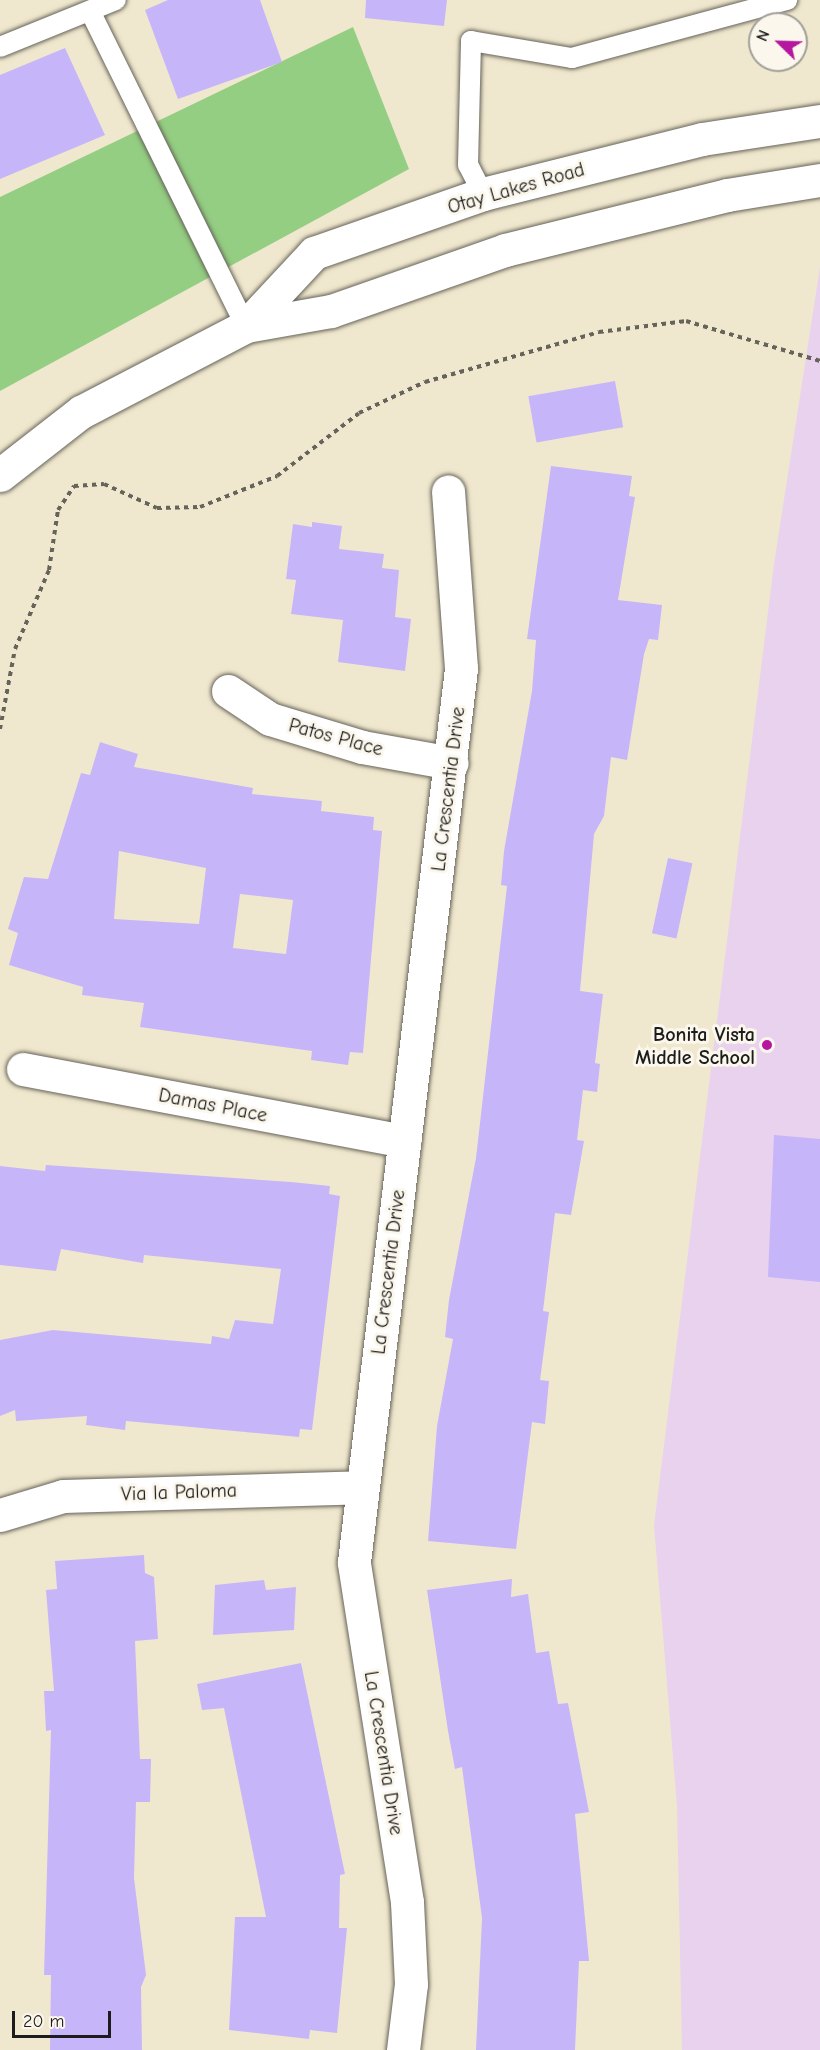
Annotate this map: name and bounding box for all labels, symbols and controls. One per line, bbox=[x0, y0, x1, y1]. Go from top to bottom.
north arrow bbox=[748, 12, 808, 72]
text: N bbox=[753, 27, 774, 44]
street label: Otay Lakes Road bbox=[445, 157, 587, 219]
street label: La Crescentia Drive bbox=[426, 705, 470, 873]
street label: Patos Place bbox=[286, 713, 386, 761]
place label: Bonita Vista Middle School bbox=[635, 1022, 755, 1069]
marker: Bonita Vista Middle School bbox=[760, 1038, 774, 1052]
street label: Damas Place bbox=[157, 1083, 269, 1127]
street label: La Crescentia Drive bbox=[366, 1188, 410, 1356]
street label: Via la Paloma bbox=[121, 1478, 237, 1506]
street label: La Crescentia Drive bbox=[359, 1669, 409, 1837]
scale bar bbox=[15, 1999, 114, 2037]
text: 20 m bbox=[23, 2011, 64, 2032]

